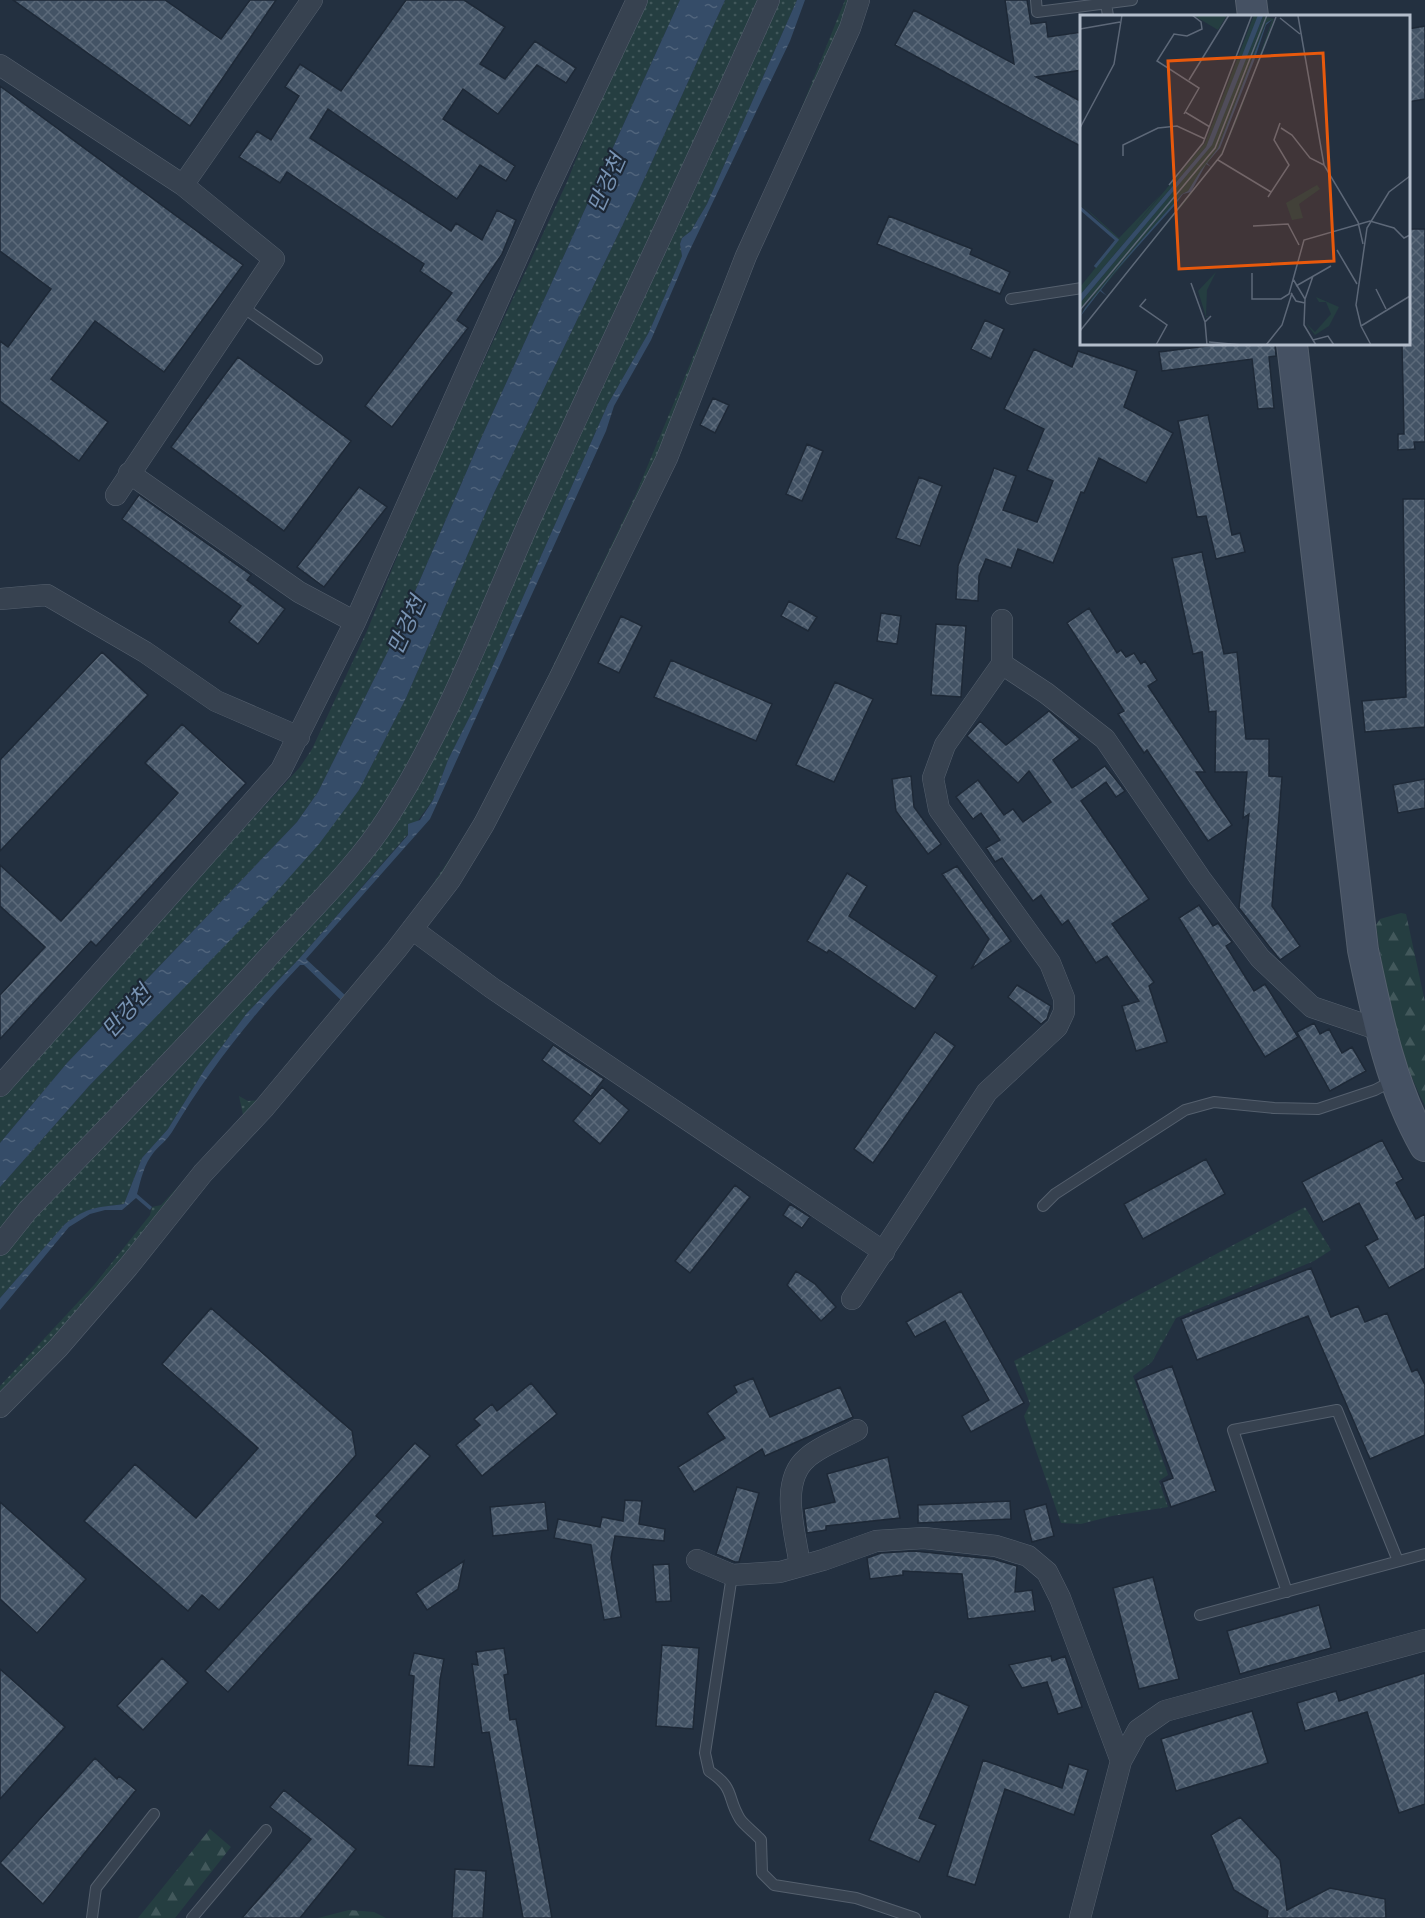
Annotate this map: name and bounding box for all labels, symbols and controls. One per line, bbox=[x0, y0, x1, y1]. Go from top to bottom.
inset map bbox=[1080, 15, 1410, 345]
water label: 만겅천 bbox=[582, 147, 632, 216]
water label: 만겅천 bbox=[381, 589, 433, 658]
water label: 만겅천 bbox=[96, 978, 159, 1043]

